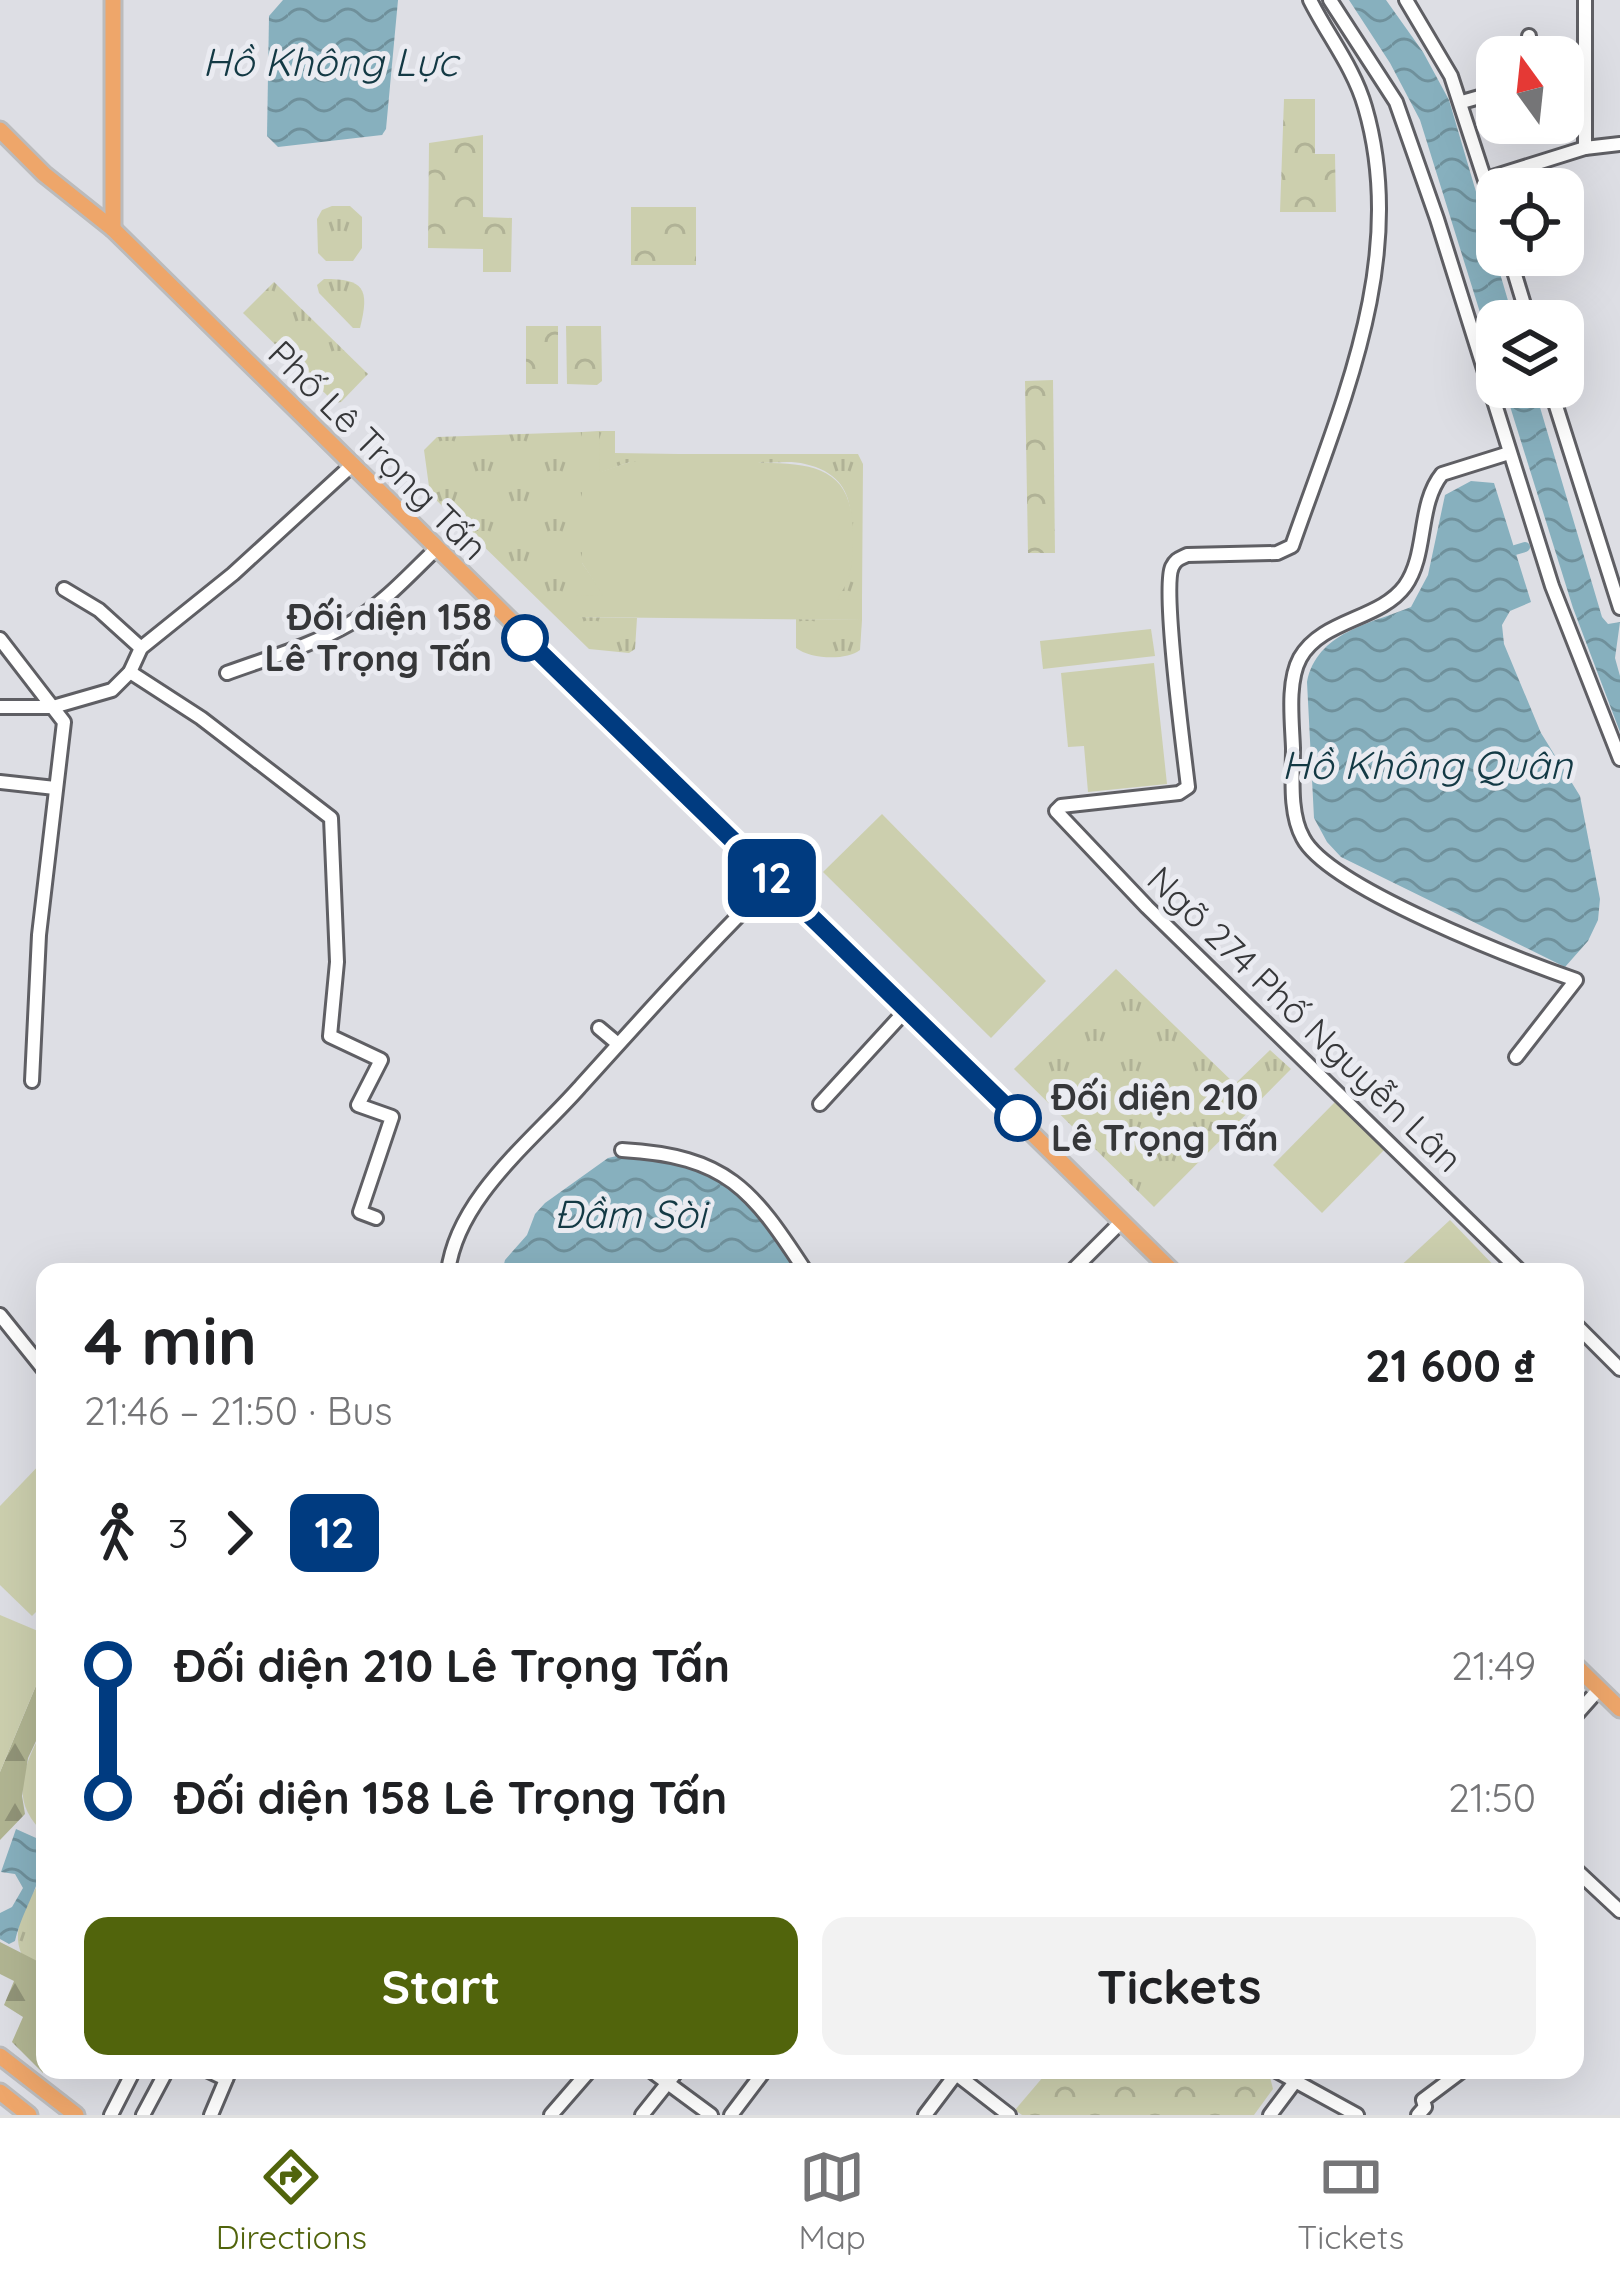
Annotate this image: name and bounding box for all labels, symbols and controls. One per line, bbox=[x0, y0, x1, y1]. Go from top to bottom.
north arrow bbox=[1476, 36, 1584, 144]
map controls bbox=[1476, 36, 1584, 408]
water label: Hồ Không Lực bbox=[203, 37, 461, 86]
button: locate bbox=[1476, 168, 1584, 276]
button: layers bbox=[1476, 300, 1584, 408]
street label: Phố Lê Trọng Tấn bbox=[259, 331, 497, 569]
place label: Đối diện 158 Lê Trọng Tấn bbox=[264, 594, 492, 680]
marker: Đối diện 158 Lê Trọng Tấn bbox=[503, 616, 547, 660]
water label: Hồ Không Quân bbox=[1282, 740, 1574, 789]
line badge: 12 bbox=[718, 839, 826, 917]
text: 12 bbox=[752, 851, 792, 904]
street label: Ngõ 274 Phố Nguyễn Lân bbox=[1138, 856, 1472, 1181]
place label: Đối diện 210 Lê Trọng Tấn bbox=[1050, 1074, 1279, 1160]
marker: Đối diện 210 Lê Trọng Tấn bbox=[996, 1096, 1040, 1140]
water label: Đầm Sòi bbox=[554, 1189, 711, 1238]
text: 4 min bbox=[84, 1299, 257, 1382]
text: 21 600 ₫ bbox=[1365, 1337, 1536, 1393]
text: 21:46 – 21:50 · Bus bbox=[84, 1386, 393, 1435]
icon: walk bbox=[84, 1500, 150, 1566]
icon: forward bbox=[206, 1500, 272, 1566]
text: 12 bbox=[314, 1506, 355, 1559]
text: 3 bbox=[168, 1509, 188, 1558]
text: Đối diện 210 Lê Trọng Tấn bbox=[174, 1637, 730, 1693]
text: 21:49 bbox=[1451, 1641, 1536, 1690]
text: Đối diện 158 Lê Trọng Tấn bbox=[174, 1769, 727, 1825]
text: 21:50 bbox=[1448, 1773, 1536, 1822]
button: Start bbox=[84, 1917, 798, 2055]
button: Tickets bbox=[822, 1917, 1536, 2055]
tab: Directions bbox=[216, 2144, 367, 2257]
tab: Map bbox=[798, 2144, 866, 2257]
tab: Tickets bbox=[1297, 2144, 1404, 2257]

